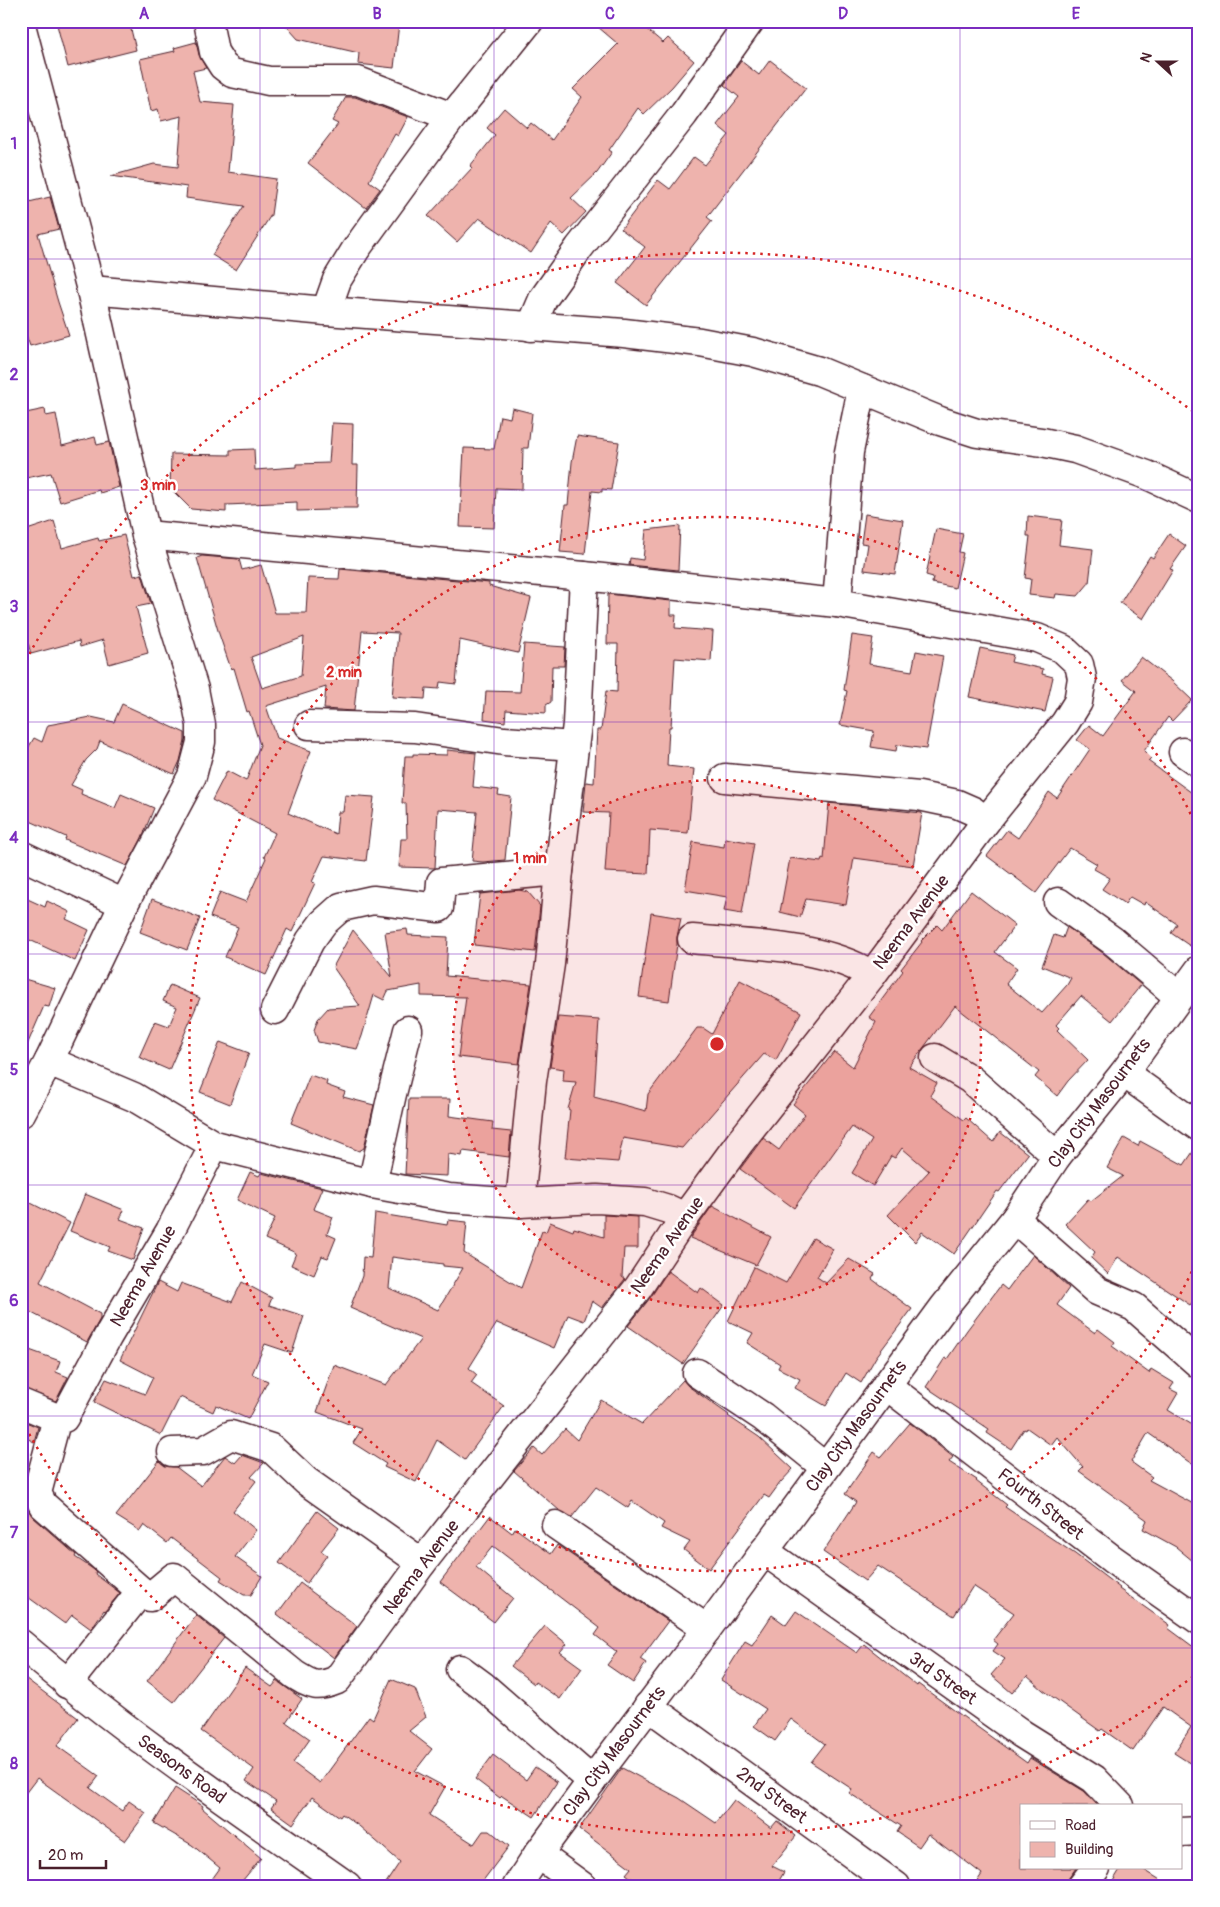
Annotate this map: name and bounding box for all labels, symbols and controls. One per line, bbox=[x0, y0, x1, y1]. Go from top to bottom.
text: A bbox=[139, 4, 150, 24]
text: B bbox=[372, 4, 382, 24]
text: C bbox=[605, 4, 615, 24]
text: D bbox=[838, 4, 848, 24]
text: E bbox=[1072, 4, 1081, 24]
north arrow bbox=[1132, 38, 1182, 88]
text: N bbox=[1137, 50, 1156, 65]
text: 1 bbox=[11, 134, 17, 154]
text: 2 bbox=[10, 365, 19, 385]
text: 3 min bbox=[140, 476, 176, 495]
text: 3 bbox=[10, 597, 19, 617]
text: 2 min bbox=[326, 663, 362, 682]
text: 4 bbox=[9, 828, 19, 848]
text: 1 min bbox=[513, 849, 547, 868]
street label: Neema Avenue bbox=[868, 870, 955, 974]
street label: Clay City Masournets bbox=[1043, 1034, 1156, 1173]
centre of rings bbox=[708, 1035, 726, 1053]
text: 5 bbox=[10, 1060, 19, 1080]
street label: Neema Avenue bbox=[625, 1192, 709, 1298]
street label: Neema Avenue bbox=[105, 1221, 182, 1331]
text: 6 bbox=[9, 1291, 19, 1311]
street label: Clay City Masournets bbox=[801, 1356, 912, 1497]
street label: Fourth Street bbox=[993, 1463, 1089, 1546]
street label: Neema Avenue bbox=[378, 1515, 465, 1619]
text: 7 bbox=[10, 1523, 19, 1543]
street label: 3rd Street bbox=[904, 1647, 982, 1711]
street label: Clay City Masournets bbox=[558, 1682, 671, 1821]
street label: Seasons Road bbox=[133, 1729, 231, 1809]
text: 8 bbox=[10, 1754, 18, 1774]
street label: 2nd Street bbox=[732, 1762, 812, 1829]
legend bbox=[1020, 1804, 1182, 1870]
text: Road bbox=[1065, 1816, 1096, 1835]
scale bar bbox=[40, 1837, 106, 1869]
text: Building bbox=[1065, 1840, 1113, 1859]
text: 20 m bbox=[48, 1846, 83, 1865]

